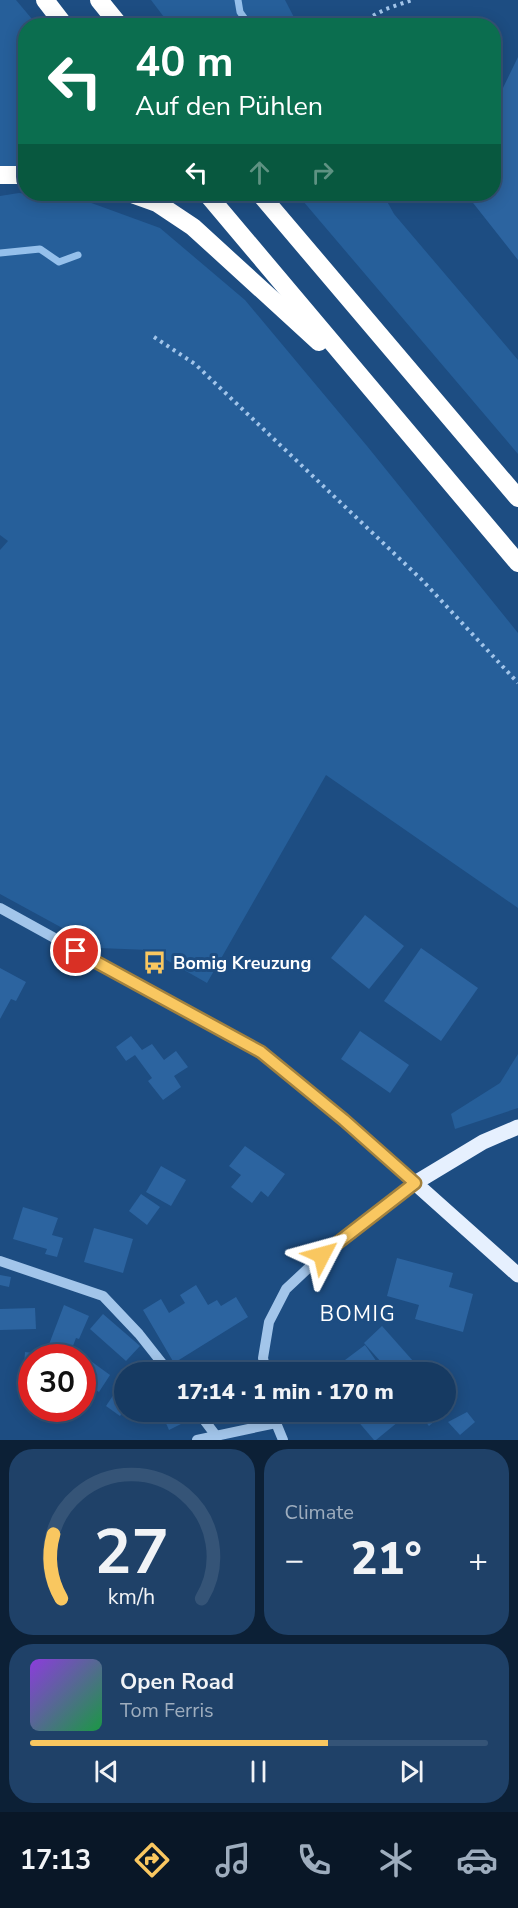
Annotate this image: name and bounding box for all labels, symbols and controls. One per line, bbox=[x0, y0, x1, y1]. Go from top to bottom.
text: 40 m bbox=[135, 34, 234, 91]
icon: left bbox=[36, 42, 114, 120]
text: Auf den Pühlen bbox=[135, 88, 323, 125]
icon: left bbox=[180, 156, 213, 189]
icon: ahead bbox=[243, 156, 276, 189]
icon: right bbox=[306, 156, 339, 189]
pin bbox=[50, 925, 101, 976]
icon: arrive bbox=[59, 934, 92, 967]
bus stop icon: Bomig Kreuzung bbox=[142, 950, 168, 976]
place label: Bomig Kreuzung bbox=[173, 951, 311, 975]
position arrow bbox=[290, 1223, 354, 1287]
district label: BOMIG bbox=[320, 1300, 396, 1328]
speed limit sign: 30 bbox=[18, 1344, 96, 1422]
text: 17:14 · 1 min · 170 m bbox=[176, 1377, 394, 1407]
text: Climate bbox=[285, 1499, 354, 1526]
text: 27 bbox=[94, 1510, 169, 1595]
text: 21° bbox=[351, 1529, 422, 1590]
text: − bbox=[285, 1538, 304, 1583]
text: + bbox=[468, 1538, 488, 1583]
text: km/h bbox=[108, 1582, 155, 1612]
text: Open Road bbox=[120, 1667, 234, 1697]
text: Tom Ferris bbox=[120, 1697, 214, 1724]
icon: previous bbox=[90, 1755, 123, 1788]
icon: pause bbox=[242, 1755, 275, 1788]
icon: next bbox=[395, 1755, 428, 1788]
icon: directions bbox=[131, 1839, 173, 1881]
icon: music bbox=[212, 1839, 254, 1881]
icon: phone bbox=[293, 1839, 335, 1881]
icon: climate bbox=[375, 1839, 417, 1881]
icon: car bbox=[456, 1839, 498, 1881]
text: 17:13 bbox=[20, 1842, 91, 1879]

